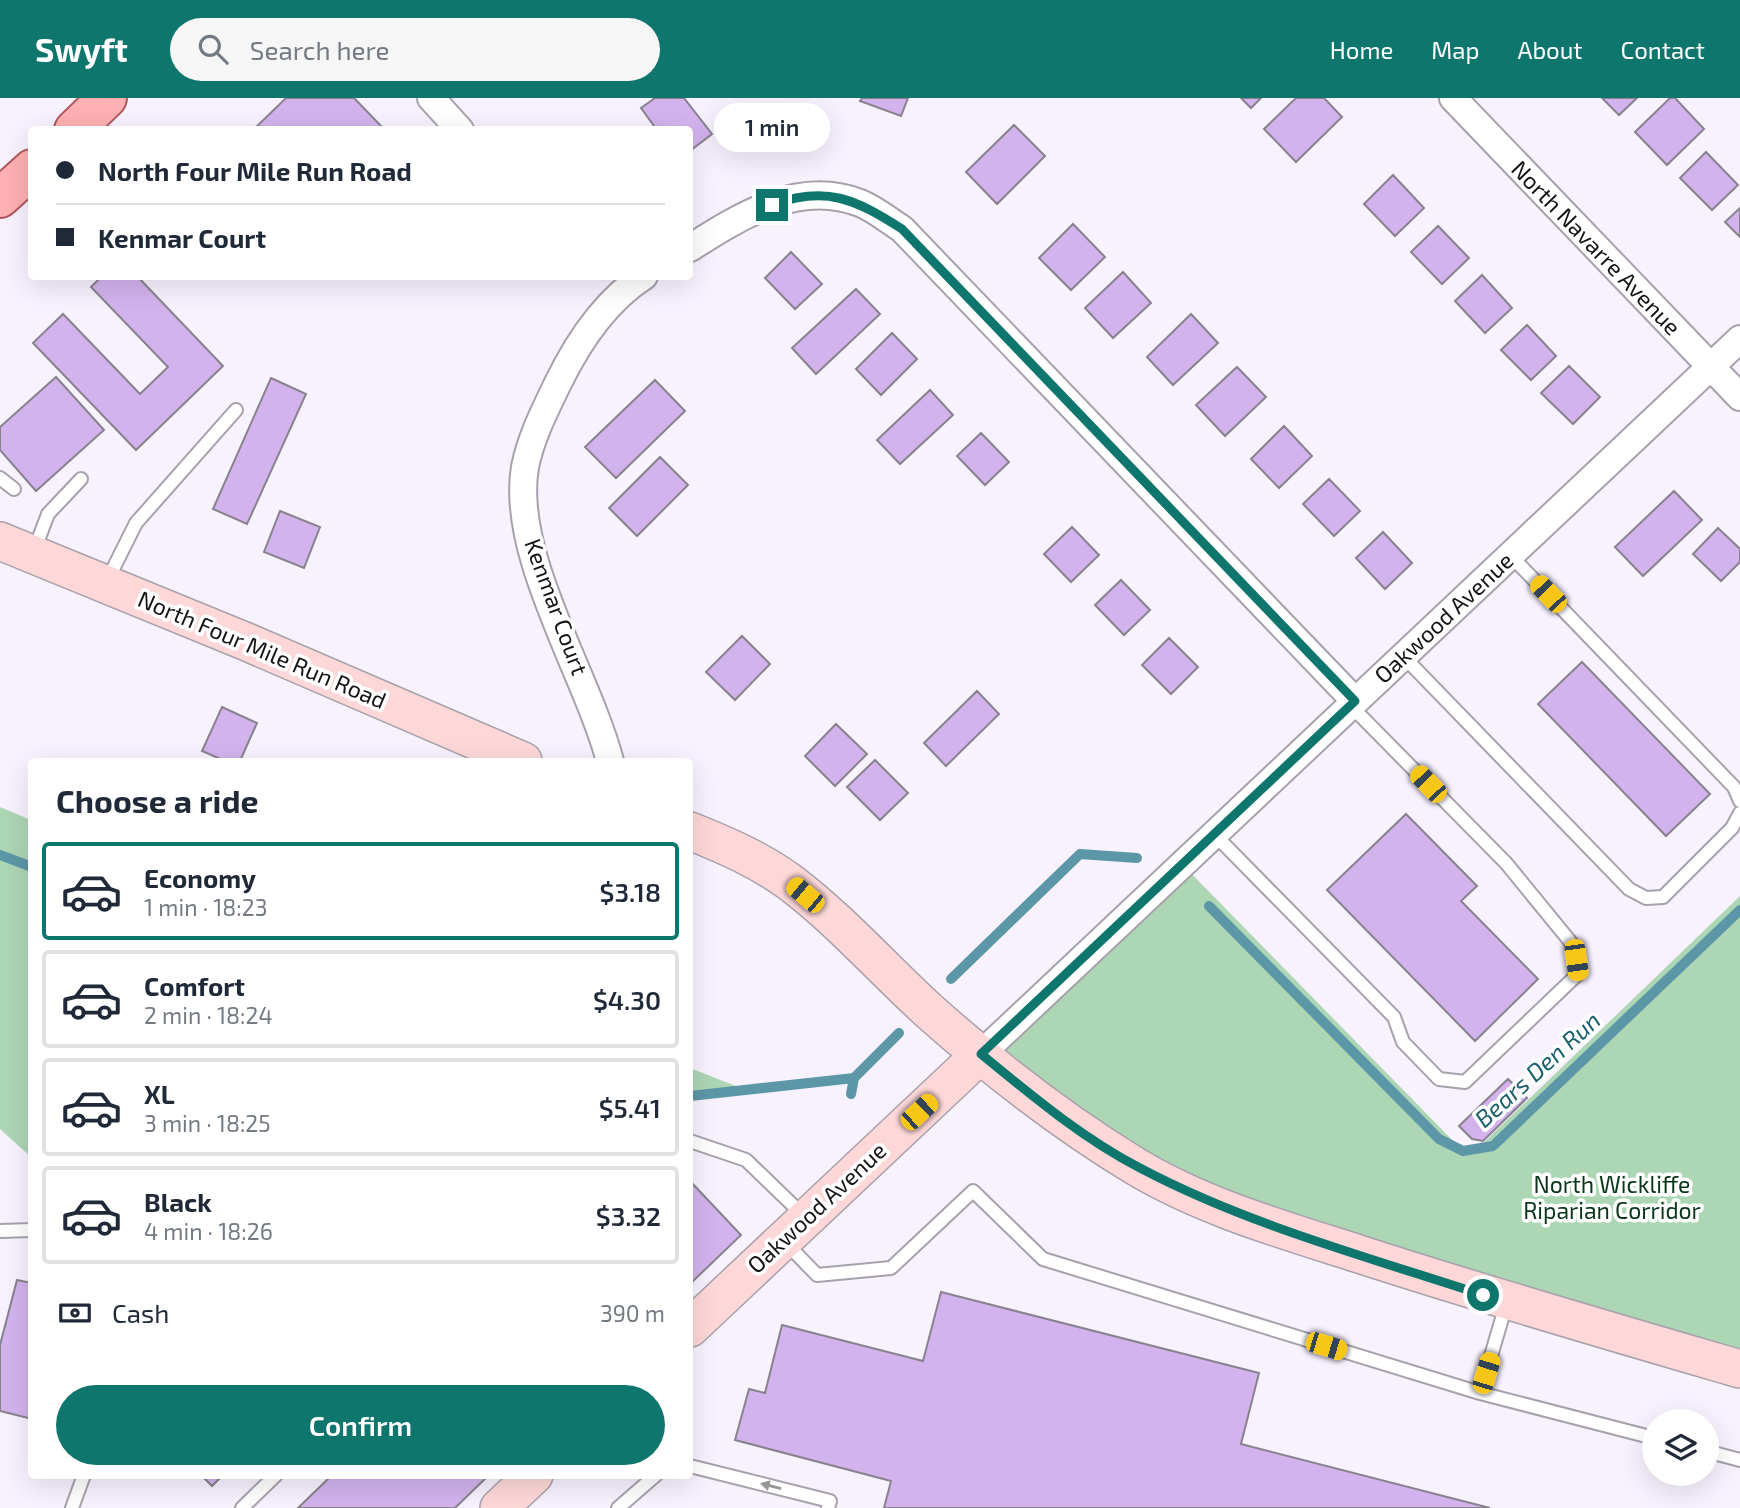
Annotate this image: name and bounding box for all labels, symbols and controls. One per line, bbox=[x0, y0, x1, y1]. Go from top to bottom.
search box bbox=[170, 18, 660, 81]
text: Swyft bbox=[35, 29, 128, 69]
icon: search bbox=[194, 30, 232, 68]
text: Search here bbox=[250, 34, 390, 65]
text: Home bbox=[1330, 35, 1393, 64]
text: Map bbox=[1431, 35, 1479, 64]
text: About bbox=[1517, 35, 1583, 64]
text: Contact bbox=[1621, 35, 1705, 64]
callout: 1 min bbox=[714, 104, 830, 153]
text: 1 min bbox=[745, 113, 799, 141]
street label: North Navarre Avenue bbox=[1506, 154, 1687, 340]
text: North Four Mile Run Road bbox=[98, 155, 412, 186]
route end bbox=[756, 189, 788, 221]
text: Kenmar Court bbox=[98, 222, 266, 253]
street label: Kenmar Court bbox=[519, 535, 595, 679]
street label: Oakwood Avenue bbox=[1368, 546, 1519, 689]
car bbox=[1526, 572, 1571, 616]
street label: North Four Mile Run Road bbox=[134, 584, 391, 714]
car bbox=[1406, 762, 1451, 806]
text: Choose a ride bbox=[56, 781, 259, 819]
icon: car bbox=[60, 860, 123, 923]
text: Economy bbox=[144, 862, 256, 893]
car bbox=[783, 873, 828, 917]
text: $3.18 bbox=[600, 876, 661, 907]
text: 1 min · 18:23 bbox=[144, 893, 267, 921]
car bbox=[1563, 938, 1590, 982]
icon: car bbox=[60, 968, 123, 1031]
text: Comfort bbox=[144, 970, 245, 1001]
text: $4.30 bbox=[593, 984, 661, 1015]
text: 2 min · 18:24 bbox=[144, 1001, 273, 1029]
water label: Bears Den Run bbox=[1468, 1005, 1606, 1133]
icon: car bbox=[60, 1076, 123, 1139]
text: XL bbox=[144, 1078, 175, 1109]
car bbox=[897, 1090, 942, 1134]
text: $5.41 bbox=[599, 1092, 661, 1123]
text: 3 min · 18:25 bbox=[144, 1109, 271, 1137]
street label: Oakwood Avenue bbox=[741, 1136, 892, 1279]
park label: North Wickliffe Riparian Corridor bbox=[1523, 1170, 1701, 1224]
icon: car bbox=[60, 1184, 123, 1247]
text: Black bbox=[144, 1186, 212, 1217]
text: $3.32 bbox=[596, 1200, 661, 1231]
text: 4 min · 18:26 bbox=[144, 1217, 273, 1245]
route start bbox=[1467, 1279, 1499, 1311]
icon: cash bbox=[56, 1294, 94, 1332]
text: Cash bbox=[112, 1297, 169, 1328]
text: 390 m bbox=[600, 1299, 665, 1327]
car bbox=[1303, 1330, 1350, 1362]
car bbox=[1470, 1350, 1503, 1396]
button: Confirm bbox=[56, 1385, 665, 1465]
map controls bbox=[1642, 1409, 1719, 1486]
button: layers bbox=[1642, 1409, 1719, 1486]
one-way arrow bbox=[760, 1480, 782, 1491]

